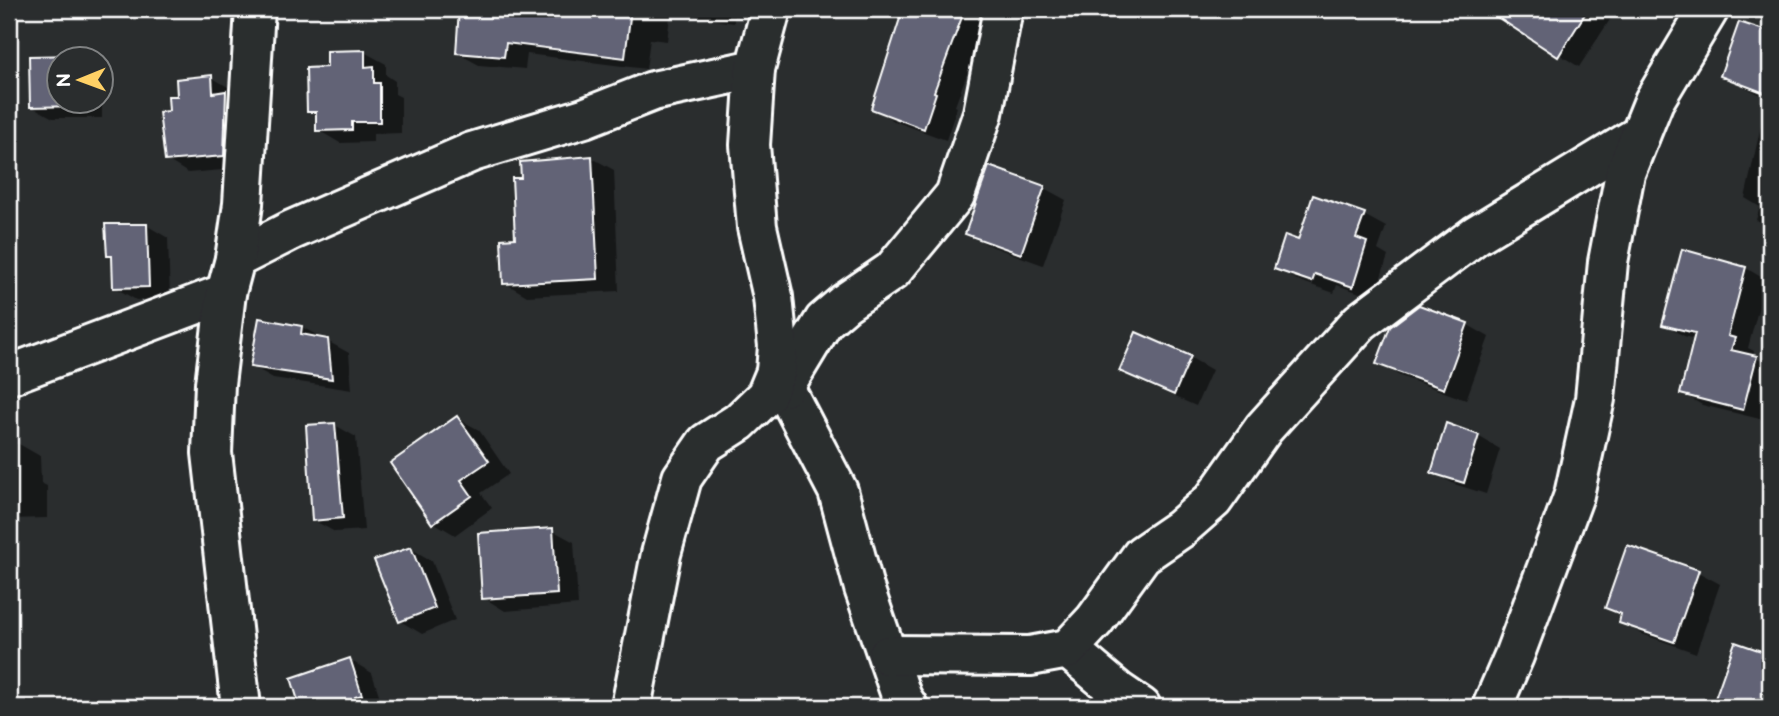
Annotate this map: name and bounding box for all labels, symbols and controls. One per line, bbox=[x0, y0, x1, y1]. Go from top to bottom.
north arrow bbox=[46, 46, 116, 116]
text: N bbox=[53, 73, 76, 88]

